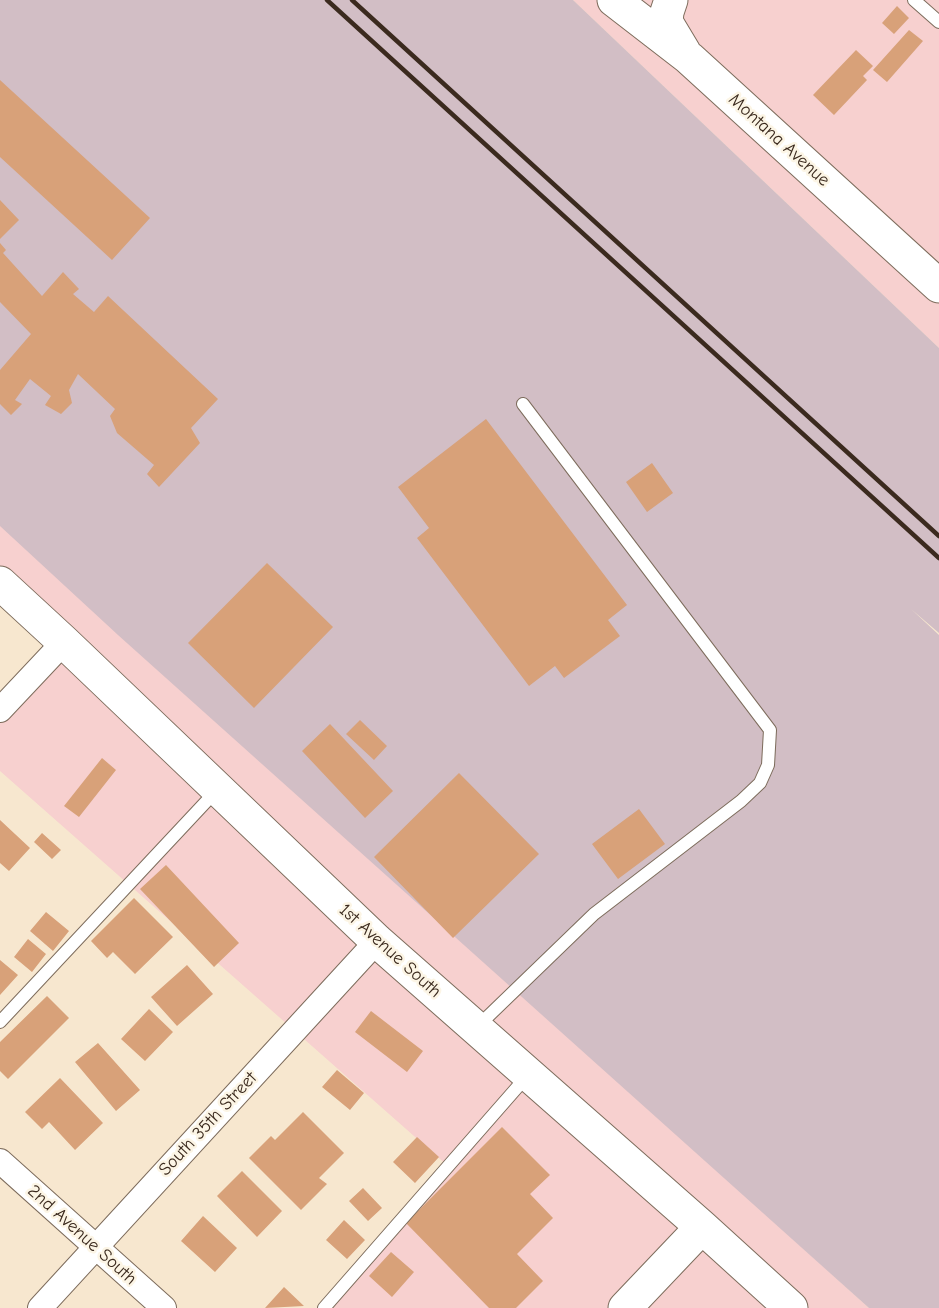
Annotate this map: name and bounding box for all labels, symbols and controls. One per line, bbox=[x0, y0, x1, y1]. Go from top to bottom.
street label: Montana Avenue bbox=[724, 89, 834, 191]
street label: 1st Avenue South bbox=[334, 899, 446, 1003]
street label: South 35th Street bbox=[154, 1068, 262, 1180]
street label: 2nd Avenue South bbox=[23, 1180, 141, 1290]

